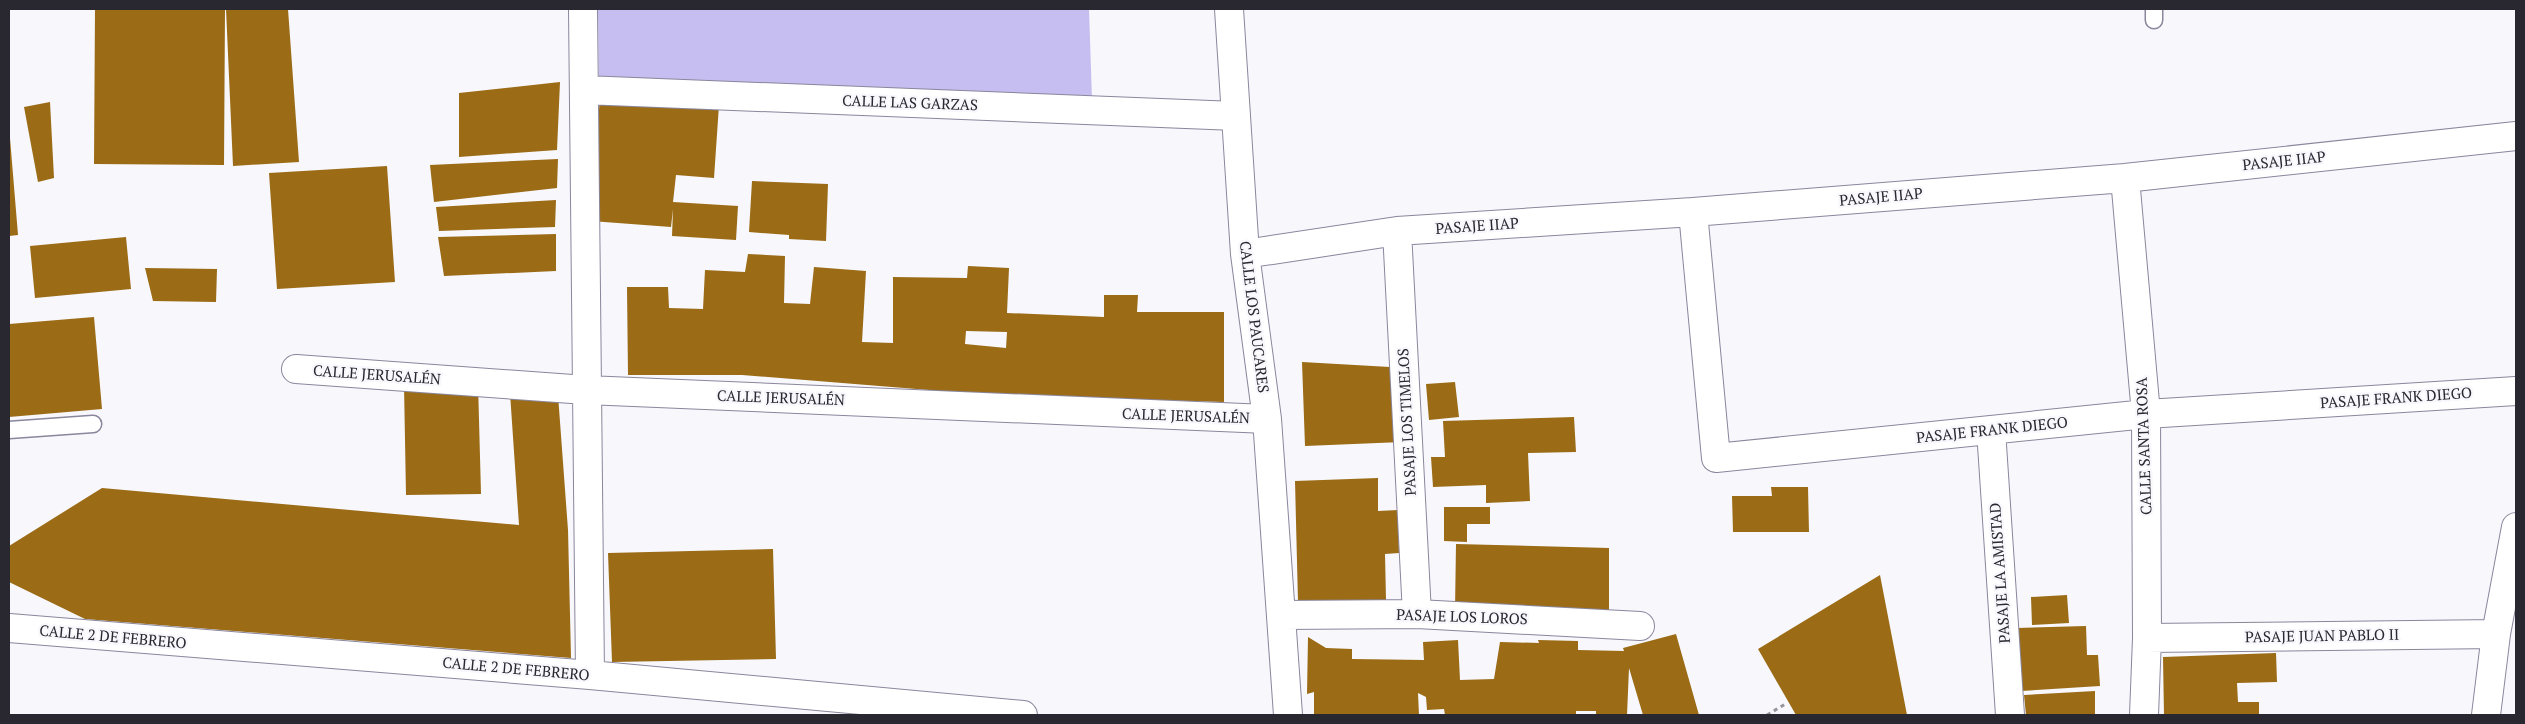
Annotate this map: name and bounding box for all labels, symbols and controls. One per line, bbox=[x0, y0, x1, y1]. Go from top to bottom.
street label: CALLE LAS GARZAS bbox=[842, 90, 978, 114]
street label: PASAJE IIAP bbox=[2241, 146, 2327, 174]
street label: PASAJE IIAP bbox=[1838, 182, 1923, 210]
street label: PASAJE IIAP bbox=[1435, 212, 1519, 238]
street label: CALLE LOS PAUCARES bbox=[1236, 240, 1274, 394]
street label: PASAJE LOS TIMELOS bbox=[1392, 348, 1420, 496]
street label: CALLE JERUSALÉN bbox=[312, 360, 442, 388]
street label: CALLE SANTA ROSA bbox=[2131, 376, 2155, 515]
street label: PASAJE FRANK DIEGO bbox=[2319, 382, 2473, 412]
street label: CALLE JERUSALÉN bbox=[717, 385, 845, 409]
street label: CALLE JERUSALÉN bbox=[1122, 403, 1250, 427]
street label: PASAJE FRANK DIEGO bbox=[1915, 411, 2069, 447]
street label: PASAJE LA AMISTAD bbox=[1984, 502, 2014, 644]
street label: PASAJE LOS LOROS bbox=[1396, 604, 1528, 628]
street label: CALLE 2 DE FEBRERO bbox=[39, 620, 187, 652]
street label: PASAJE JUAN PABLO II bbox=[2245, 624, 2399, 646]
street label: CALLE 2 DE FEBRERO bbox=[442, 652, 590, 684]

